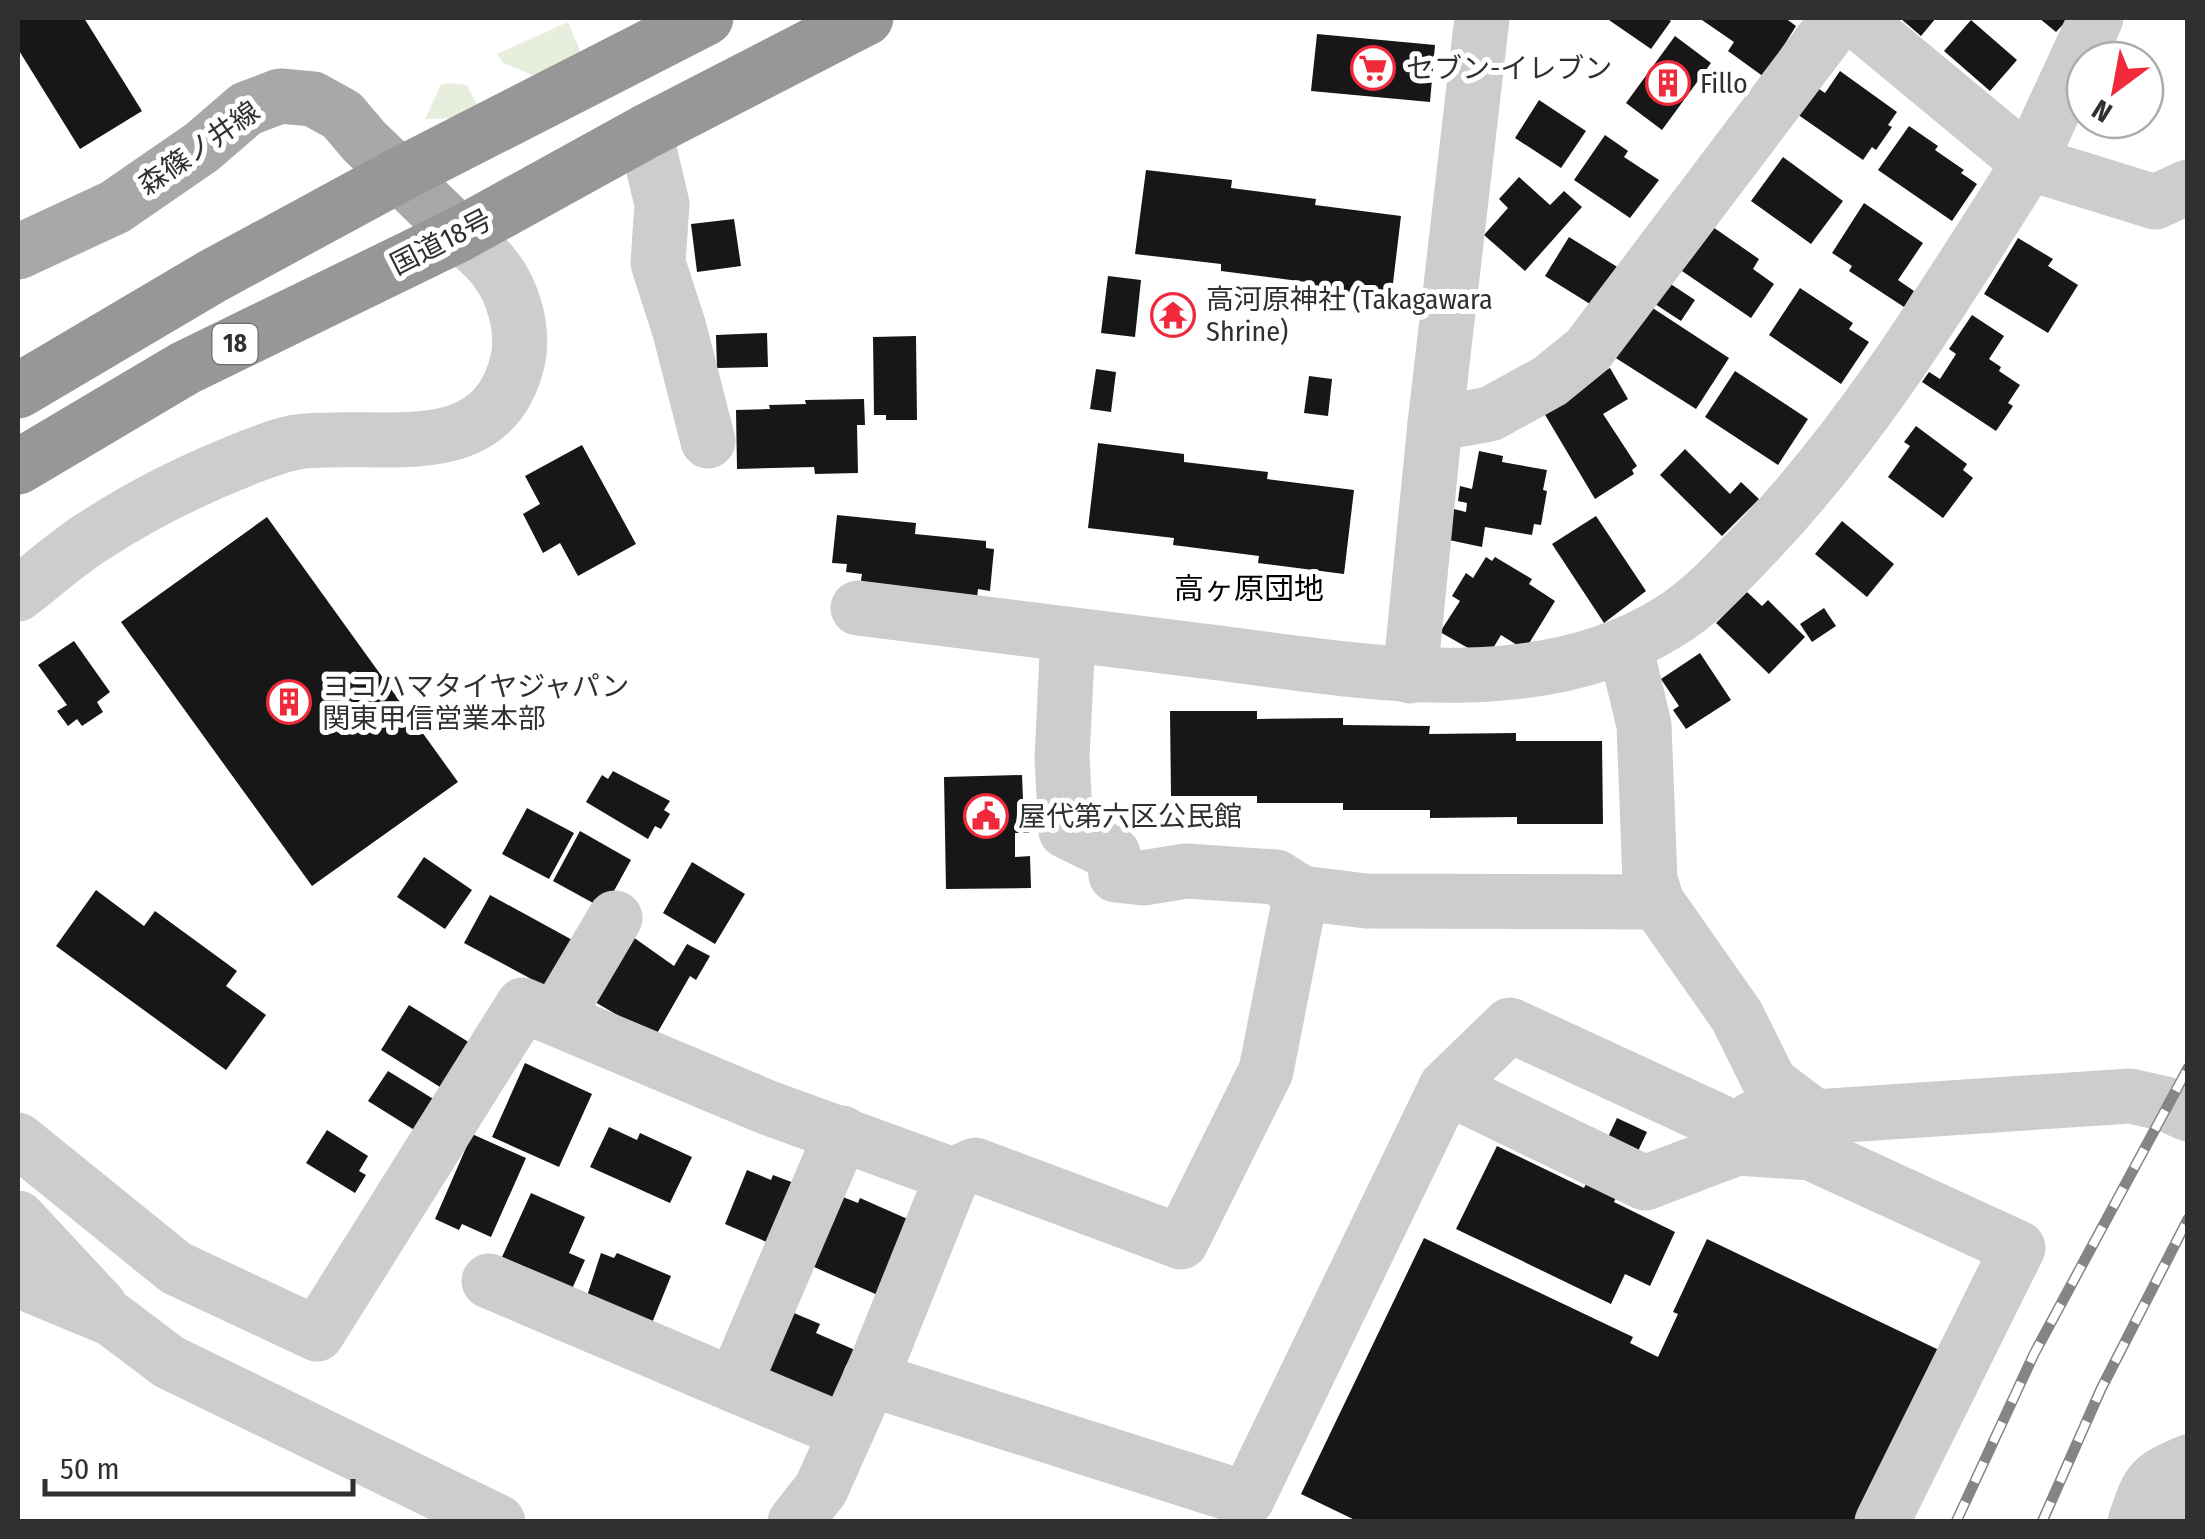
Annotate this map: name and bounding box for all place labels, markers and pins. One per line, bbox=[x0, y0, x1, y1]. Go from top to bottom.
supermarket icon: セブン-イレブン bbox=[1350, 45, 1396, 91]
place label: セブン-イレブン bbox=[1406, 52, 1612, 85]
building icon: Fillo bbox=[1645, 60, 1691, 106]
place label: Fillo bbox=[1700, 67, 1748, 100]
place label: 高河原神社 (Takagawara Shrine) bbox=[1206, 283, 1493, 348]
temple icon: 高河原神社 (Takagawara Shrine) bbox=[1150, 292, 1196, 338]
place label: ヨコハマタイヤジャパン 関東甲信営業本部 bbox=[322, 670, 629, 735]
building icon: ヨコハマタイヤジャパン 関東甲信営業本部 bbox=[266, 679, 312, 725]
public building icon: 屋代第六区公民館 bbox=[963, 793, 1009, 839]
place label: 屋代第六区公民館 bbox=[1018, 800, 1242, 833]

